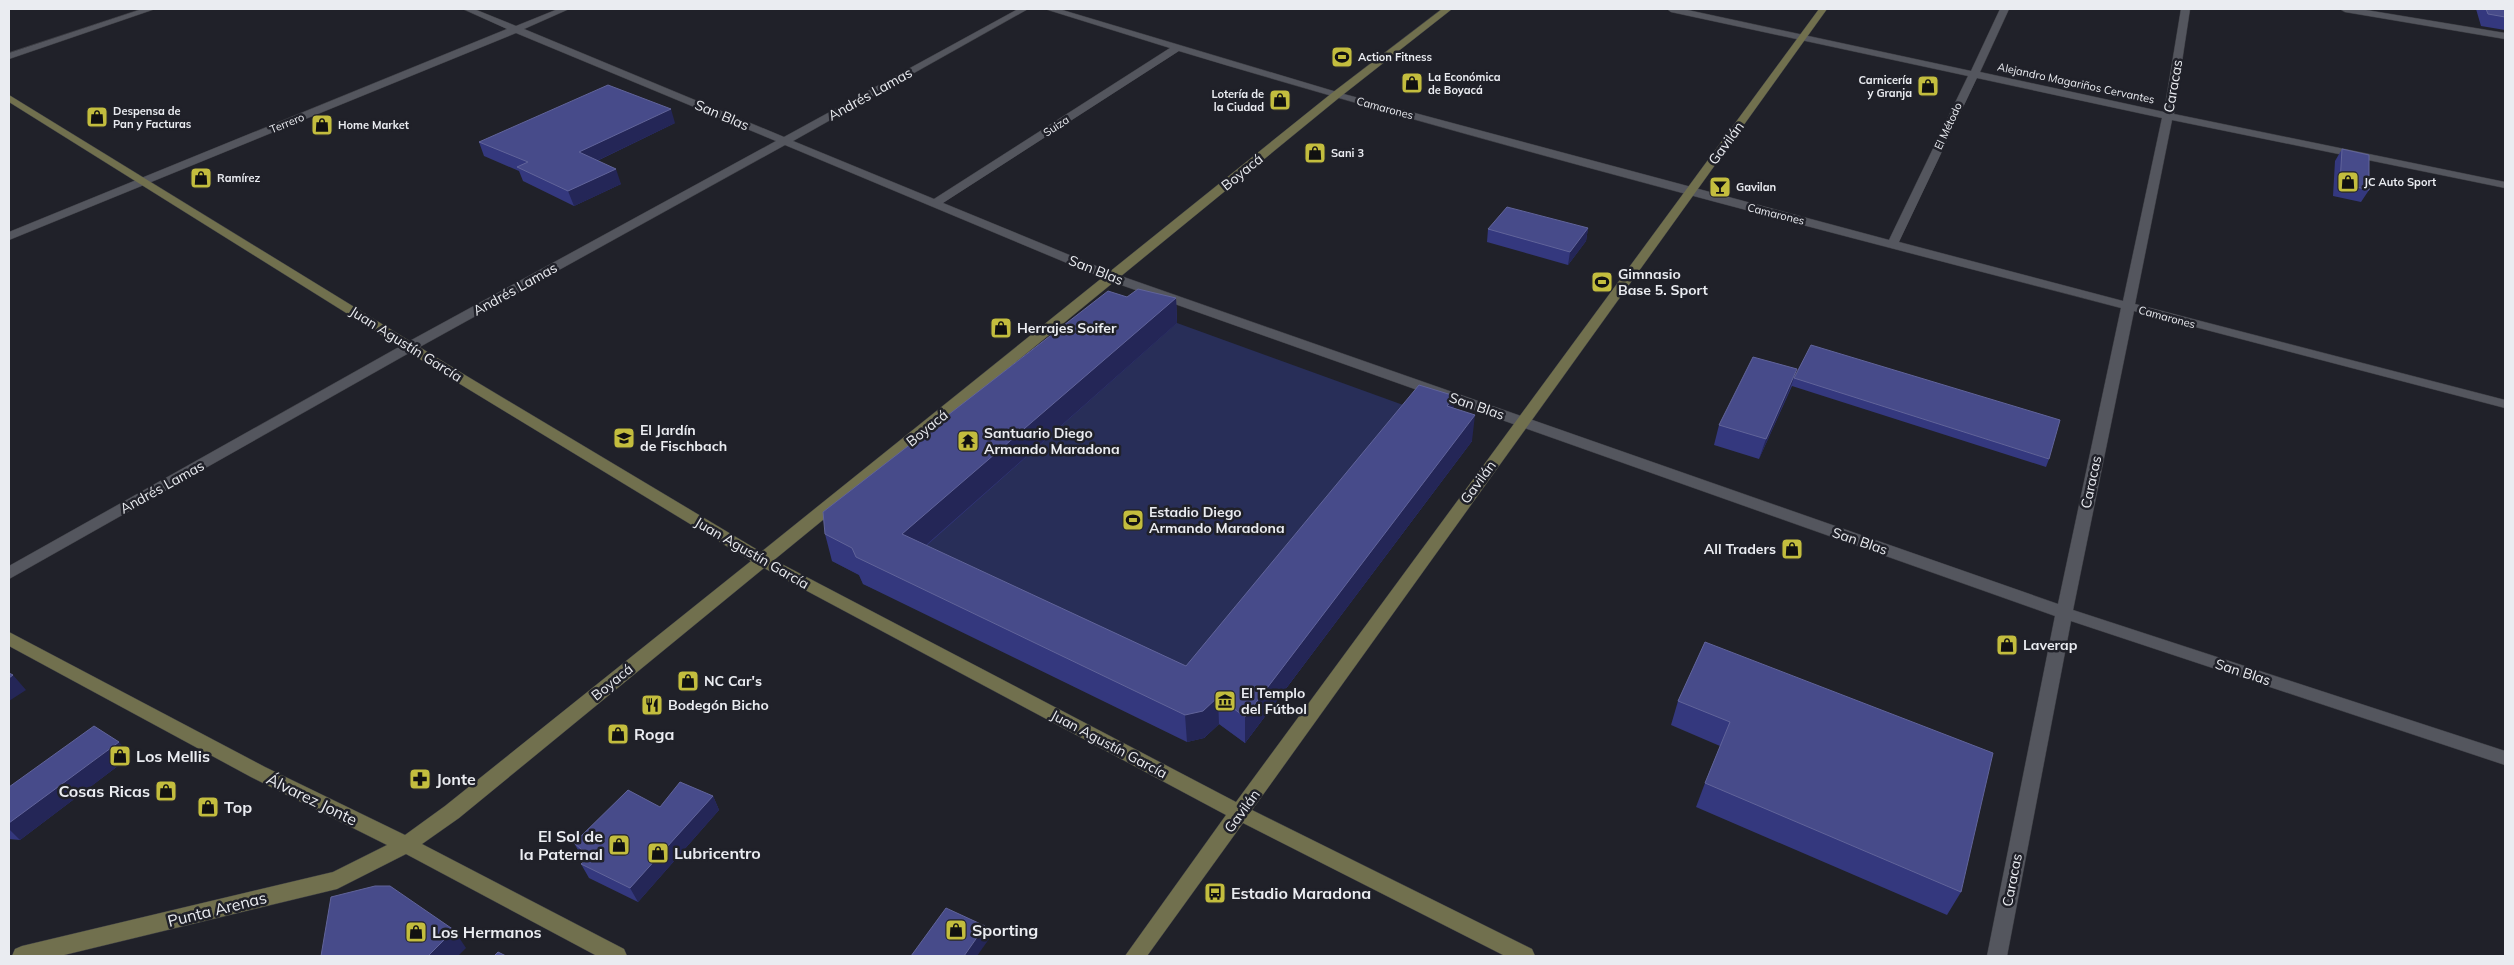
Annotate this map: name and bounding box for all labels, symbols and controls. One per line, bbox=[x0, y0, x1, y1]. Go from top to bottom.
sports icon: Action Fitness bbox=[1330, 45, 1354, 69]
place label: Action Fitness bbox=[1358, 50, 1432, 64]
street label: Caracas bbox=[2160, 58, 2187, 114]
street label: Alejandro Magariños Cervantes bbox=[1996, 59, 2156, 107]
street label: Andrés Lamas bbox=[825, 63, 915, 125]
place label: La Económica de Boyacá bbox=[1428, 70, 1501, 97]
shop icon: La Económica de Boyacá bbox=[1400, 71, 1424, 95]
place label: Carnicería y Granja bbox=[1859, 73, 1912, 100]
shop icon: Carnicería y Granja bbox=[1916, 74, 1940, 98]
place label: Lotería de la Ciudad bbox=[1211, 87, 1264, 114]
shop icon: Lotería de la Ciudad bbox=[1268, 88, 1292, 112]
street label: Camarones bbox=[1355, 94, 1415, 122]
street label: San Blas bbox=[692, 96, 752, 134]
street label: El Método bbox=[1931, 100, 1965, 152]
place label: Despensa de Pan y Facturas bbox=[113, 104, 192, 131]
shop icon: Despensa de Pan y Facturas bbox=[85, 105, 109, 129]
street label: Terrero bbox=[268, 110, 306, 136]
street label: Suiza bbox=[1040, 112, 1072, 140]
shop icon: Home Market bbox=[310, 113, 334, 137]
place label: Home Market bbox=[338, 118, 409, 132]
street label: Gavilán bbox=[1704, 118, 1748, 168]
shop icon: Sani 3 bbox=[1303, 141, 1327, 165]
place label: Sani 3 bbox=[1331, 146, 1364, 160]
street label: Boyacá bbox=[1218, 150, 1266, 194]
shop icon: Ramírez bbox=[189, 166, 213, 190]
shop icon: JC Auto Sport bbox=[2336, 170, 2360, 194]
place label: Ramírez bbox=[217, 171, 260, 185]
bar icon: Gavilan bbox=[1708, 175, 1732, 199]
place label: JC Auto Sport bbox=[2364, 175, 2436, 189]
place label: Gavilan bbox=[1736, 180, 1776, 194]
street label: Camarones bbox=[1746, 200, 1806, 228]
street label: San Blas bbox=[1066, 251, 1126, 289]
street label: Andrés Lamas bbox=[470, 258, 560, 320]
place label: Gimnasio Base 5. Sport bbox=[1618, 265, 1708, 299]
sports icon: Gimnasio Base 5. Sport bbox=[1590, 270, 1614, 294]
street label: Juan Agustín García bbox=[347, 302, 465, 386]
street label: Camarones bbox=[2137, 303, 2197, 331]
shop icon: Herrajes Soifer bbox=[989, 316, 1013, 340]
place label: Herrajes Soifer bbox=[1017, 319, 1117, 337]
street label: San Blas bbox=[1447, 388, 1507, 424]
street label: Boyacá bbox=[903, 406, 951, 450]
place label: El Jardín de Fischbach bbox=[640, 421, 727, 455]
place label: Santuario Diego Armando Maradona bbox=[984, 424, 1120, 458]
school or university icon: El Jardín de Fischbach bbox=[612, 426, 636, 450]
temple icon: Santuario Diego Armando Maradona bbox=[956, 429, 980, 453]
street label: Caracas bbox=[2077, 454, 2105, 510]
street label: Andrés Lamas bbox=[117, 456, 207, 518]
street label: Gavilán bbox=[1456, 457, 1500, 507]
place label: Estadio Diego Armando Maradona bbox=[1149, 503, 1285, 537]
sports icon: Estadio Diego Armando Maradona bbox=[1121, 508, 1145, 532]
street label: Juan Agustín García bbox=[692, 513, 812, 593]
street label: San Blas bbox=[1830, 523, 1890, 559]
shop icon: All Traders bbox=[1780, 537, 1804, 561]
place label: All Traders bbox=[1704, 540, 1776, 558]
shop icon: Laverap bbox=[1995, 633, 2019, 657]
place label: Laverap bbox=[2023, 636, 2078, 654]
street label: San Blas bbox=[2213, 655, 2273, 689]
street label: Boyacá bbox=[588, 660, 636, 704]
shop icon: NC Car's bbox=[676, 669, 700, 693]
place label: NC Car's bbox=[704, 672, 762, 690]
place label: El Templo del Fútbol bbox=[1241, 684, 1307, 718]
museum icon: El Templo del Fútbol bbox=[1213, 689, 1237, 713]
restaurant icon: Bodegón Bicho bbox=[640, 693, 664, 717]
place label: Bodegón Bicho bbox=[668, 696, 769, 714]
street label: Juan Agustín García bbox=[1048, 706, 1170, 782]
shop icon: Roga bbox=[606, 722, 630, 746]
place label: Roga bbox=[634, 724, 674, 744]
shop icon: Los Mellis bbox=[108, 744, 132, 768]
place label: Los Mellis bbox=[136, 746, 210, 766]
pharmacy icon: Jonte bbox=[408, 767, 432, 791]
street label: Álvarez Jonte bbox=[263, 768, 361, 830]
place label: Jonte bbox=[436, 769, 476, 789]
shop icon: Cosas Ricas bbox=[154, 779, 178, 803]
place label: Cosas Ricas bbox=[58, 781, 150, 801]
street label: Gavilán bbox=[1220, 786, 1264, 836]
shop icon: Top bbox=[196, 795, 220, 819]
place label: Top bbox=[224, 797, 252, 817]
place label: El Sol de la Paternal bbox=[520, 826, 603, 864]
shop icon: El Sol de la Paternal bbox=[607, 833, 631, 857]
shop icon: Lubricentro bbox=[646, 841, 670, 865]
place label: Lubricentro bbox=[674, 843, 761, 863]
street label: Caracas bbox=[1998, 852, 2026, 908]
bus stop icon: Estadio Maradona bbox=[1203, 881, 1227, 905]
place label: Estadio Maradona bbox=[1231, 883, 1371, 903]
street label: Punta Arenas bbox=[165, 887, 269, 931]
shop icon: Sporting bbox=[944, 918, 968, 942]
shop icon: Los Hermanos bbox=[404, 920, 428, 944]
place label: Sporting bbox=[972, 920, 1038, 940]
place label: Los Hermanos bbox=[432, 922, 542, 942]

